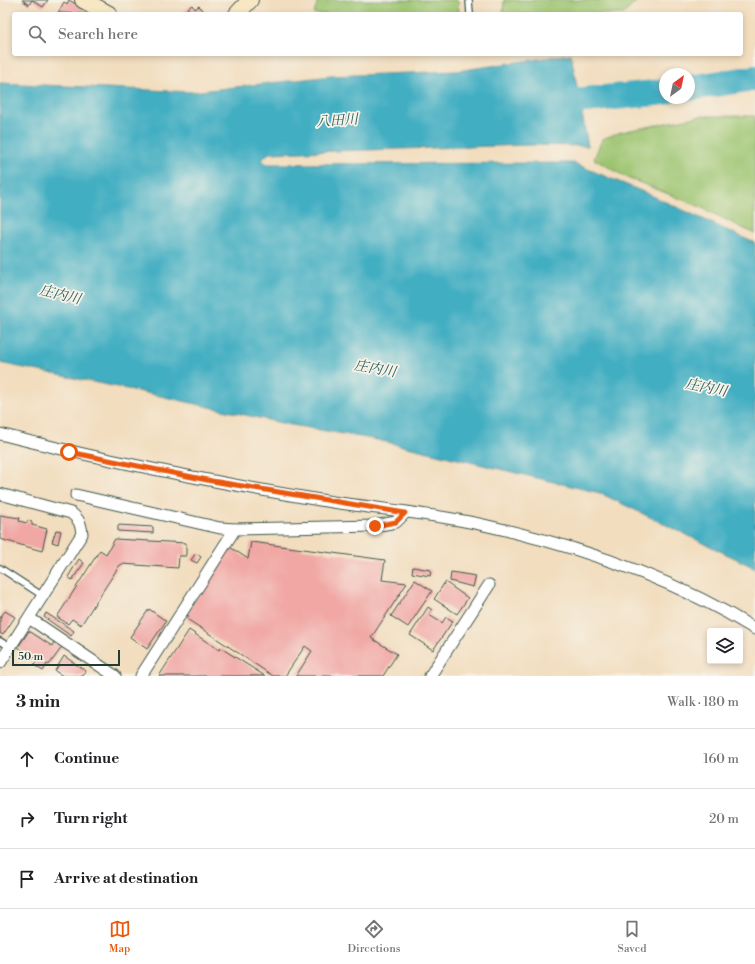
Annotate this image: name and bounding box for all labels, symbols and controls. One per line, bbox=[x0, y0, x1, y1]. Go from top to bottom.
search box bbox=[12, 12, 743, 56]
icon: search bbox=[26, 23, 48, 45]
text: Search here bbox=[58, 25, 138, 44]
north arrow bbox=[659, 68, 695, 104]
water label: 八田川 bbox=[315, 110, 361, 131]
water label: 庄内川 bbox=[37, 281, 84, 309]
water label: 庄内川 bbox=[353, 356, 399, 382]
water label: 庄内川 bbox=[684, 375, 730, 402]
route start bbox=[60, 443, 78, 461]
route end bbox=[366, 517, 384, 535]
map controls bbox=[707, 628, 743, 664]
button: layers bbox=[707, 628, 743, 664]
scale bar bbox=[12, 648, 120, 667]
text: 50 m bbox=[18, 650, 43, 664]
text: 3 min bbox=[16, 691, 60, 713]
text: Walk · 180 m bbox=[667, 694, 739, 710]
icon: ahead bbox=[16, 748, 38, 770]
text: Continue bbox=[54, 749, 119, 768]
text: 160 m bbox=[703, 751, 739, 767]
icon: right bbox=[16, 808, 38, 830]
text: Turn right bbox=[54, 809, 128, 828]
text: 20 m bbox=[709, 811, 739, 827]
icon: arrive bbox=[16, 868, 38, 890]
text: Arrive at destination bbox=[54, 869, 198, 888]
tab: Map bbox=[109, 918, 131, 956]
tab: Directions bbox=[348, 918, 401, 956]
tab: Saved bbox=[618, 918, 646, 956]

